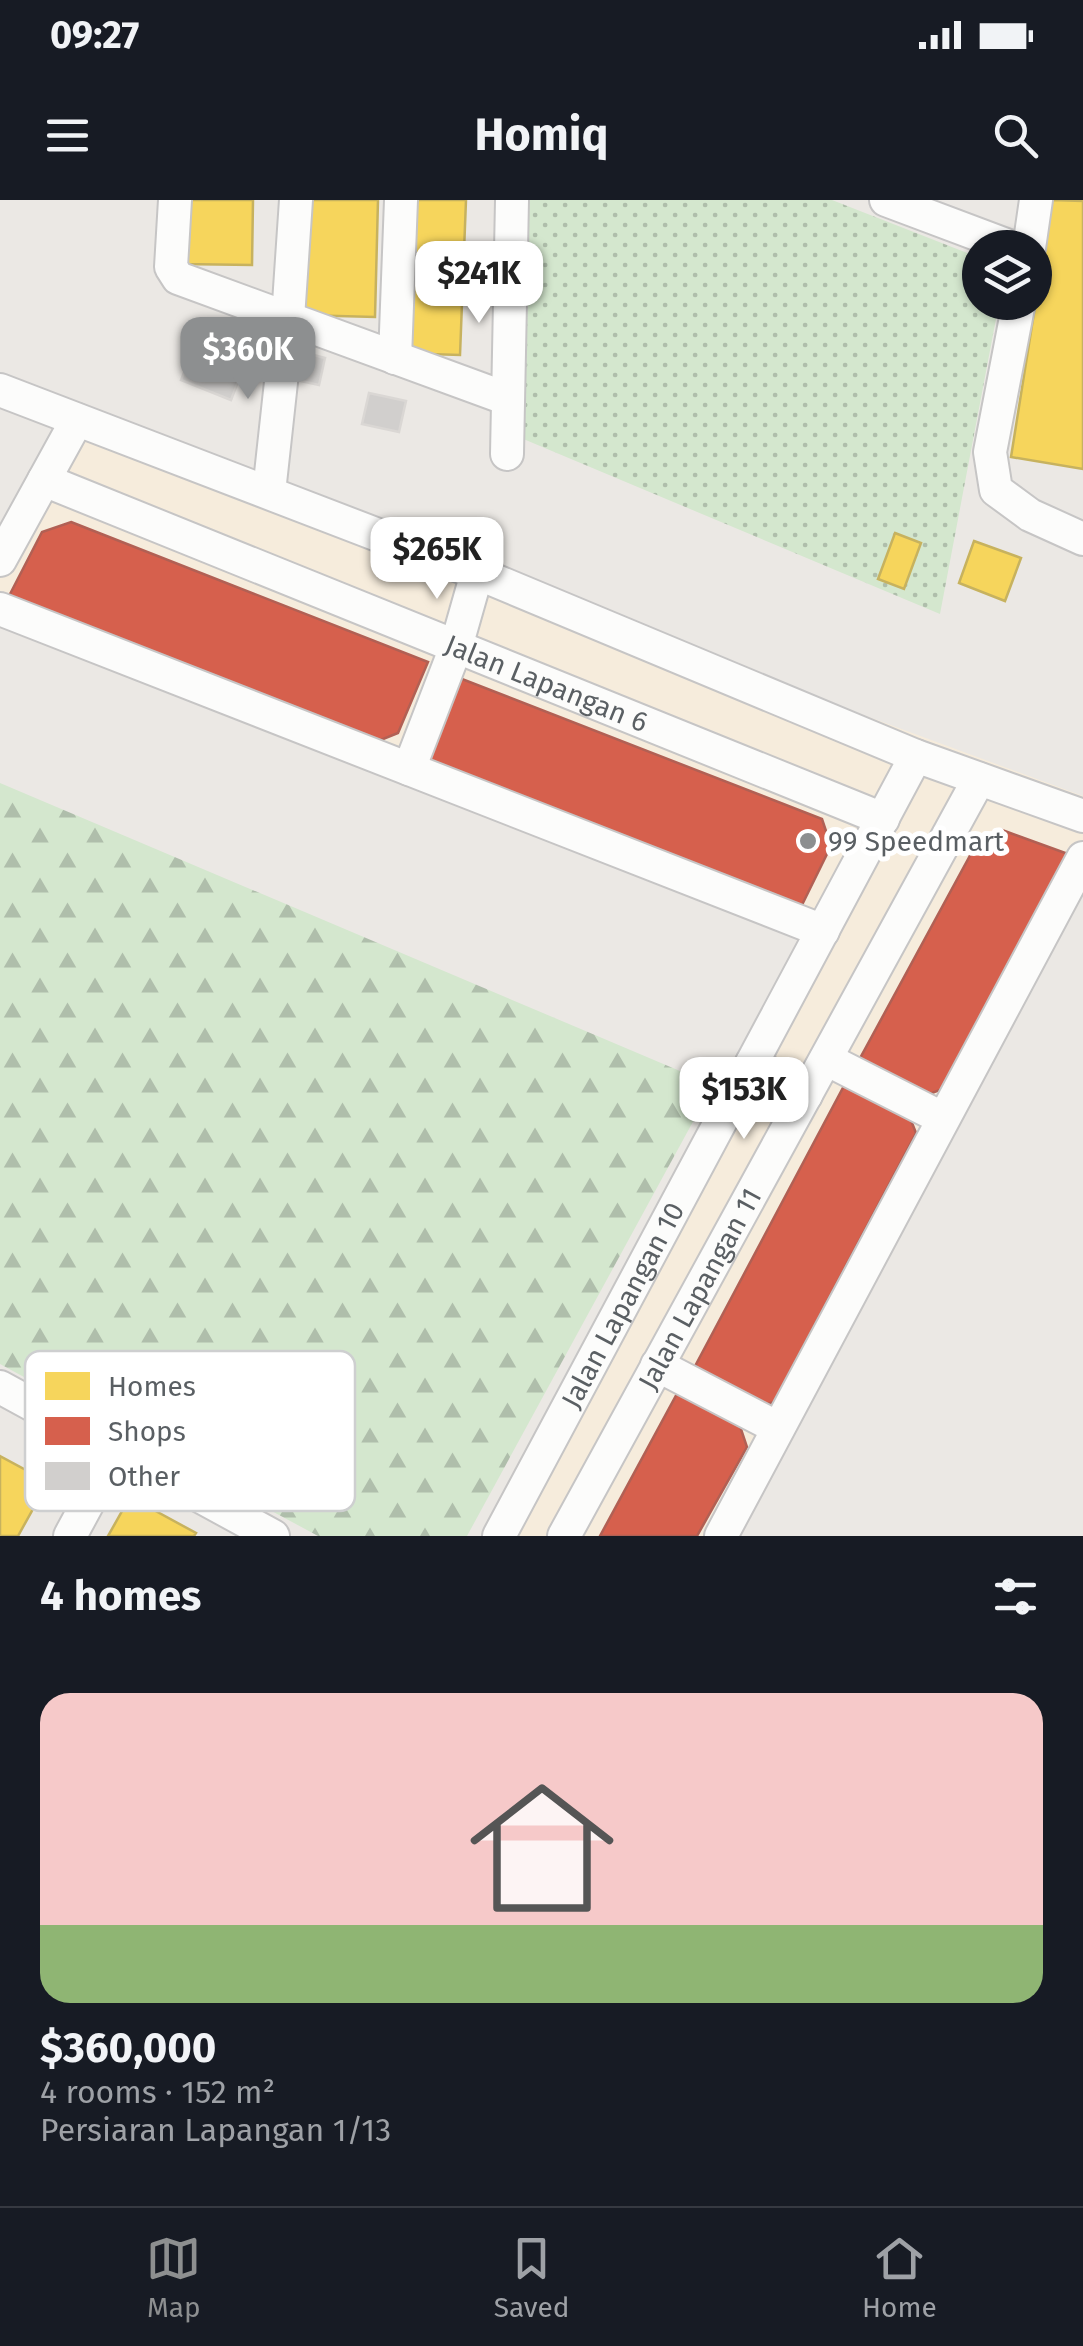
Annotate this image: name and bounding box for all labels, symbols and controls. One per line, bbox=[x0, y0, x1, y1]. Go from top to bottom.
text: 09:27 bbox=[50, 12, 139, 58]
icon: menu bbox=[40, 108, 95, 163]
text: Homiq bbox=[475, 108, 608, 162]
icon: search bbox=[988, 108, 1043, 163]
map controls bbox=[962, 230, 1052, 320]
button: layers bbox=[962, 230, 1052, 320]
pin: $241K bbox=[409, 241, 549, 326]
text: $241K bbox=[437, 254, 521, 292]
pin: $360K bbox=[178, 317, 318, 402]
text: $360K bbox=[202, 330, 294, 368]
pin: $265K bbox=[367, 517, 507, 602]
text: $265K bbox=[392, 530, 482, 568]
street label: Jalan Lapangan 6 bbox=[440, 627, 653, 739]
place label: 99 Speedmart bbox=[828, 825, 1005, 858]
marker: 99 Speedmart bbox=[797, 830, 819, 852]
pin: $153K bbox=[674, 1057, 814, 1142]
text: $153K bbox=[701, 1070, 787, 1108]
street label: Jalan Lapangan 11 bbox=[631, 1182, 768, 1395]
street label: Jalan Lapangan 10 bbox=[554, 1196, 691, 1413]
legend bbox=[25, 1351, 355, 1511]
text: Homes bbox=[108, 1370, 196, 1403]
text: Shops bbox=[108, 1415, 186, 1448]
text: Other bbox=[108, 1460, 180, 1493]
icon: filters bbox=[988, 1569, 1043, 1624]
text: 4 homes bbox=[40, 1571, 201, 1621]
icon: home bbox=[452, 1758, 632, 1938]
text: $360,000 bbox=[40, 2023, 216, 2073]
text: 4 rooms · 152 m² bbox=[40, 2073, 275, 2111]
text: Persiaran Lapangan 1/13 bbox=[40, 2111, 391, 2149]
tab: Map bbox=[146, 2231, 201, 2324]
tab: Saved bbox=[494, 2231, 570, 2324]
tab: Home bbox=[862, 2231, 937, 2324]

